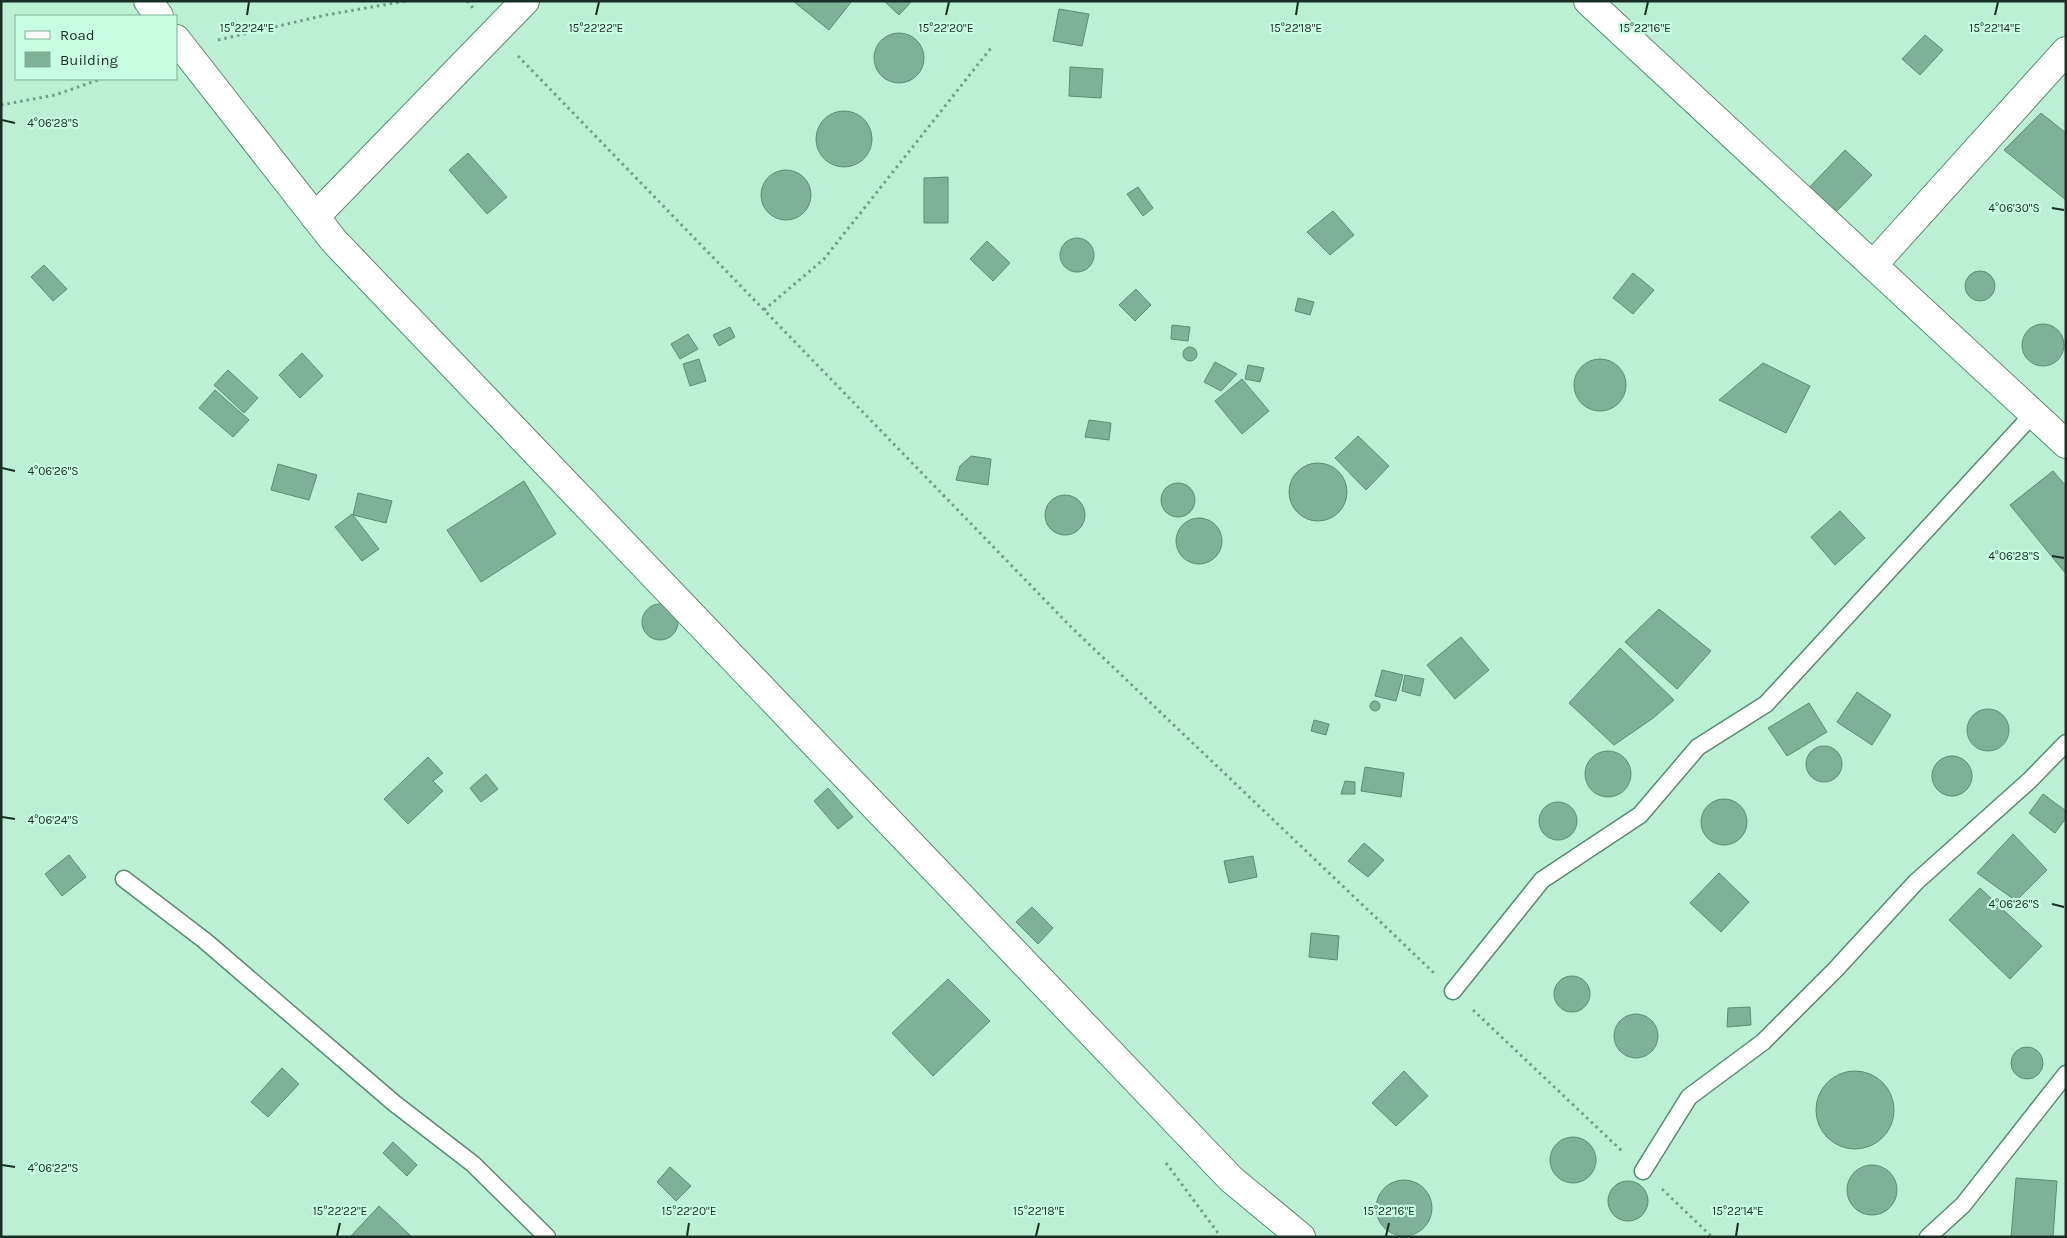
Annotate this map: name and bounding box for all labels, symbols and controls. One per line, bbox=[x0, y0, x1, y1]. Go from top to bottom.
legend bbox=[15, 15, 178, 80]
text: 15°22'24"E bbox=[220, 21, 274, 35]
text: 15°22'22"E bbox=[569, 21, 623, 35]
text: 15°22'20"E bbox=[919, 21, 973, 35]
text: 15°22'18"E bbox=[1270, 21, 1322, 35]
text: 15°22'16"E bbox=[1619, 21, 1671, 35]
text: 15°22'14"E bbox=[1969, 21, 2021, 35]
text: Road bbox=[60, 26, 95, 44]
text: Building bbox=[60, 51, 118, 69]
text: 4°06'28"S bbox=[27, 116, 79, 130]
text: 4°06'30"S bbox=[1988, 201, 2040, 215]
text: 4°06'26"S bbox=[27, 464, 79, 478]
text: 4°06'28"S bbox=[1988, 549, 2040, 563]
text: 4°06'24"S bbox=[28, 813, 78, 827]
text: 4°06'26"S bbox=[1988, 897, 2040, 911]
text: 4°06'22"S bbox=[27, 1161, 79, 1175]
text: 15°22'22"E bbox=[313, 1204, 367, 1218]
text: 15°22'20"E bbox=[662, 1204, 716, 1218]
text: 15°22'18"E bbox=[1013, 1204, 1065, 1218]
text: 15°22'16"E bbox=[1363, 1204, 1415, 1218]
text: 15°22'14"E bbox=[1712, 1204, 1764, 1218]

